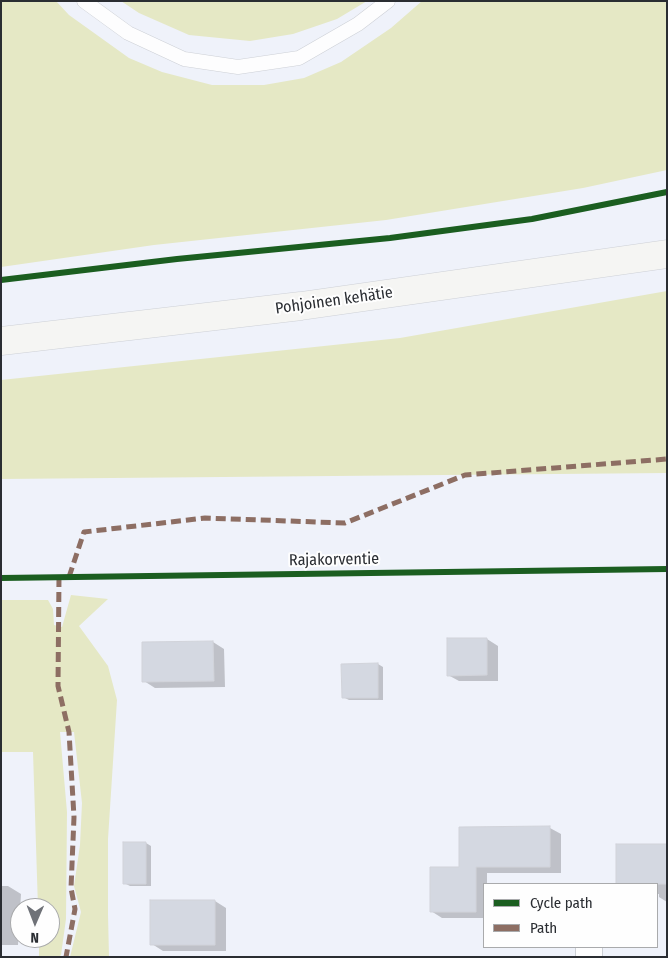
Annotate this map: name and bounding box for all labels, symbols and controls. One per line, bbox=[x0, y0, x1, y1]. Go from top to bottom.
street label: Pohjoinen kehätie bbox=[274, 283, 394, 319]
street label: Rajakorventie bbox=[289, 550, 379, 570]
legend bbox=[483, 883, 658, 948]
text: Cycle path bbox=[530, 894, 593, 912]
north arrow bbox=[10, 898, 60, 948]
text: Path bbox=[530, 919, 557, 937]
text: N bbox=[30, 929, 39, 946]

